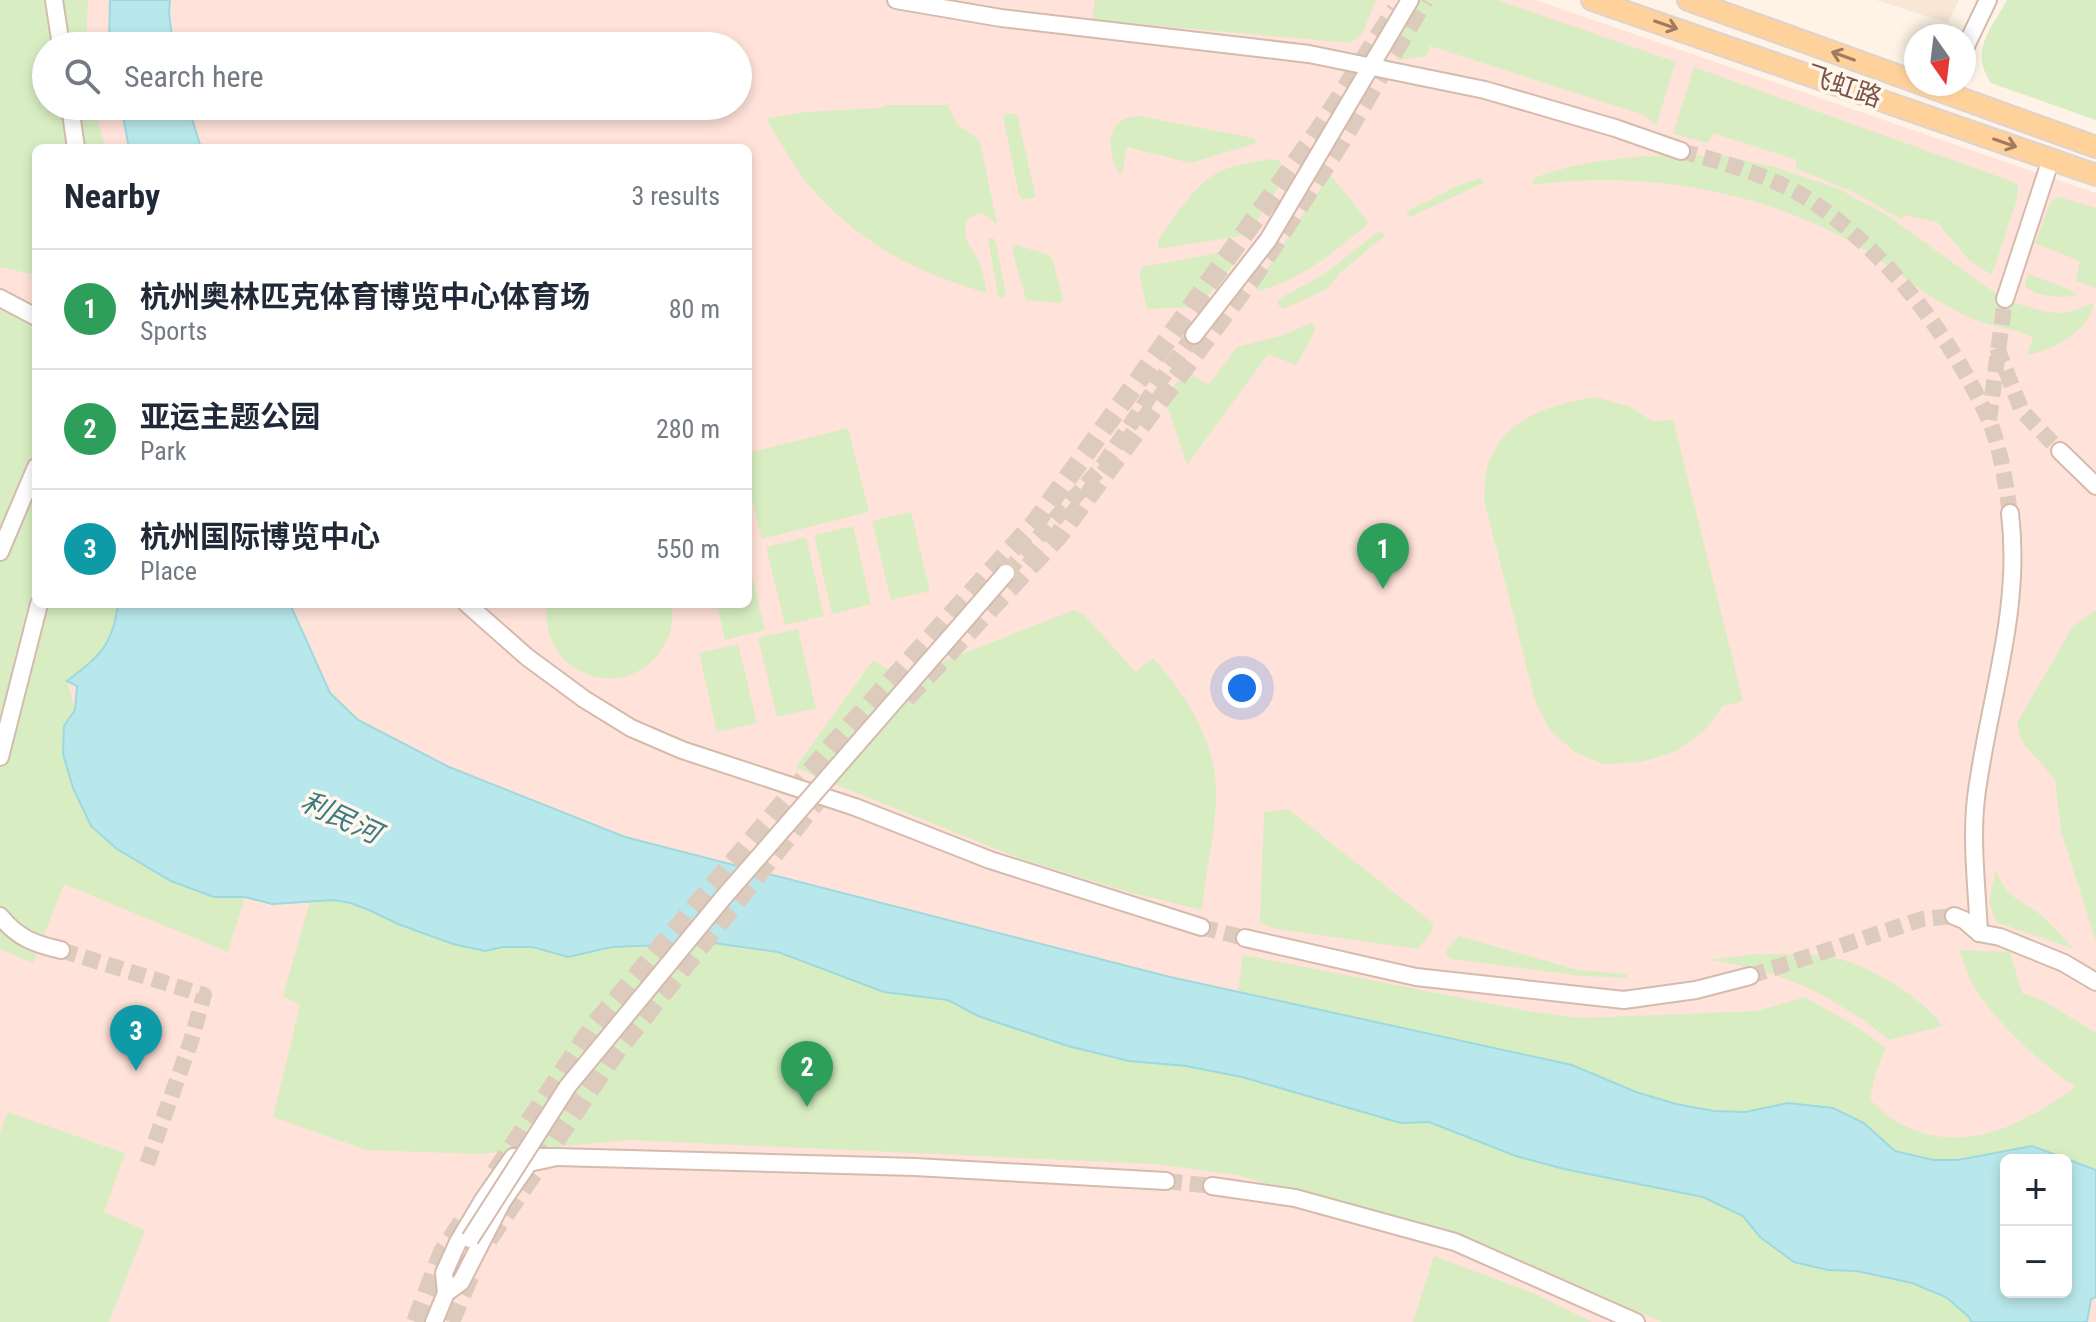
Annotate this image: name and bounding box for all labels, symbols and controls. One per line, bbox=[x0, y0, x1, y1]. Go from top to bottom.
one-way arrow bbox=[1653, 19, 1678, 34]
north arrow bbox=[1904, 24, 1976, 96]
search box bbox=[32, 32, 752, 120]
one-way arrow bbox=[1830, 47, 1855, 62]
icon: search bbox=[60, 54, 104, 98]
text: Search here bbox=[124, 59, 264, 94]
street label: 飞虹路 bbox=[1802, 59, 1886, 113]
one-way arrow bbox=[1992, 136, 2017, 151]
text: Nearby bbox=[64, 176, 160, 216]
text: 3 results bbox=[631, 181, 720, 211]
text: 杭州奥林匹克体育博览中心体育场 bbox=[140, 279, 590, 314]
text: 1 bbox=[83, 294, 97, 324]
text: 80 m bbox=[669, 294, 720, 324]
text: Sports bbox=[140, 316, 207, 346]
text: 亚运主题公园 bbox=[140, 399, 320, 434]
text: 2 bbox=[83, 414, 97, 444]
text: 280 m bbox=[656, 414, 720, 444]
text: Park bbox=[140, 436, 186, 466]
text: 杭州国际博览中心 bbox=[140, 519, 380, 554]
pin: 1 bbox=[1357, 523, 1409, 589]
text: 3 bbox=[83, 534, 97, 564]
text: 550 m bbox=[656, 534, 720, 564]
text: Place bbox=[140, 556, 197, 586]
your location bbox=[1222, 668, 1262, 708]
water label: 利民河 bbox=[296, 785, 390, 852]
pin: 3 bbox=[110, 1005, 162, 1071]
pin: 2 bbox=[781, 1041, 833, 1107]
map controls bbox=[2000, 1154, 2072, 1298]
button: + bbox=[2000, 1154, 2072, 1226]
button: − bbox=[2000, 1226, 2072, 1298]

